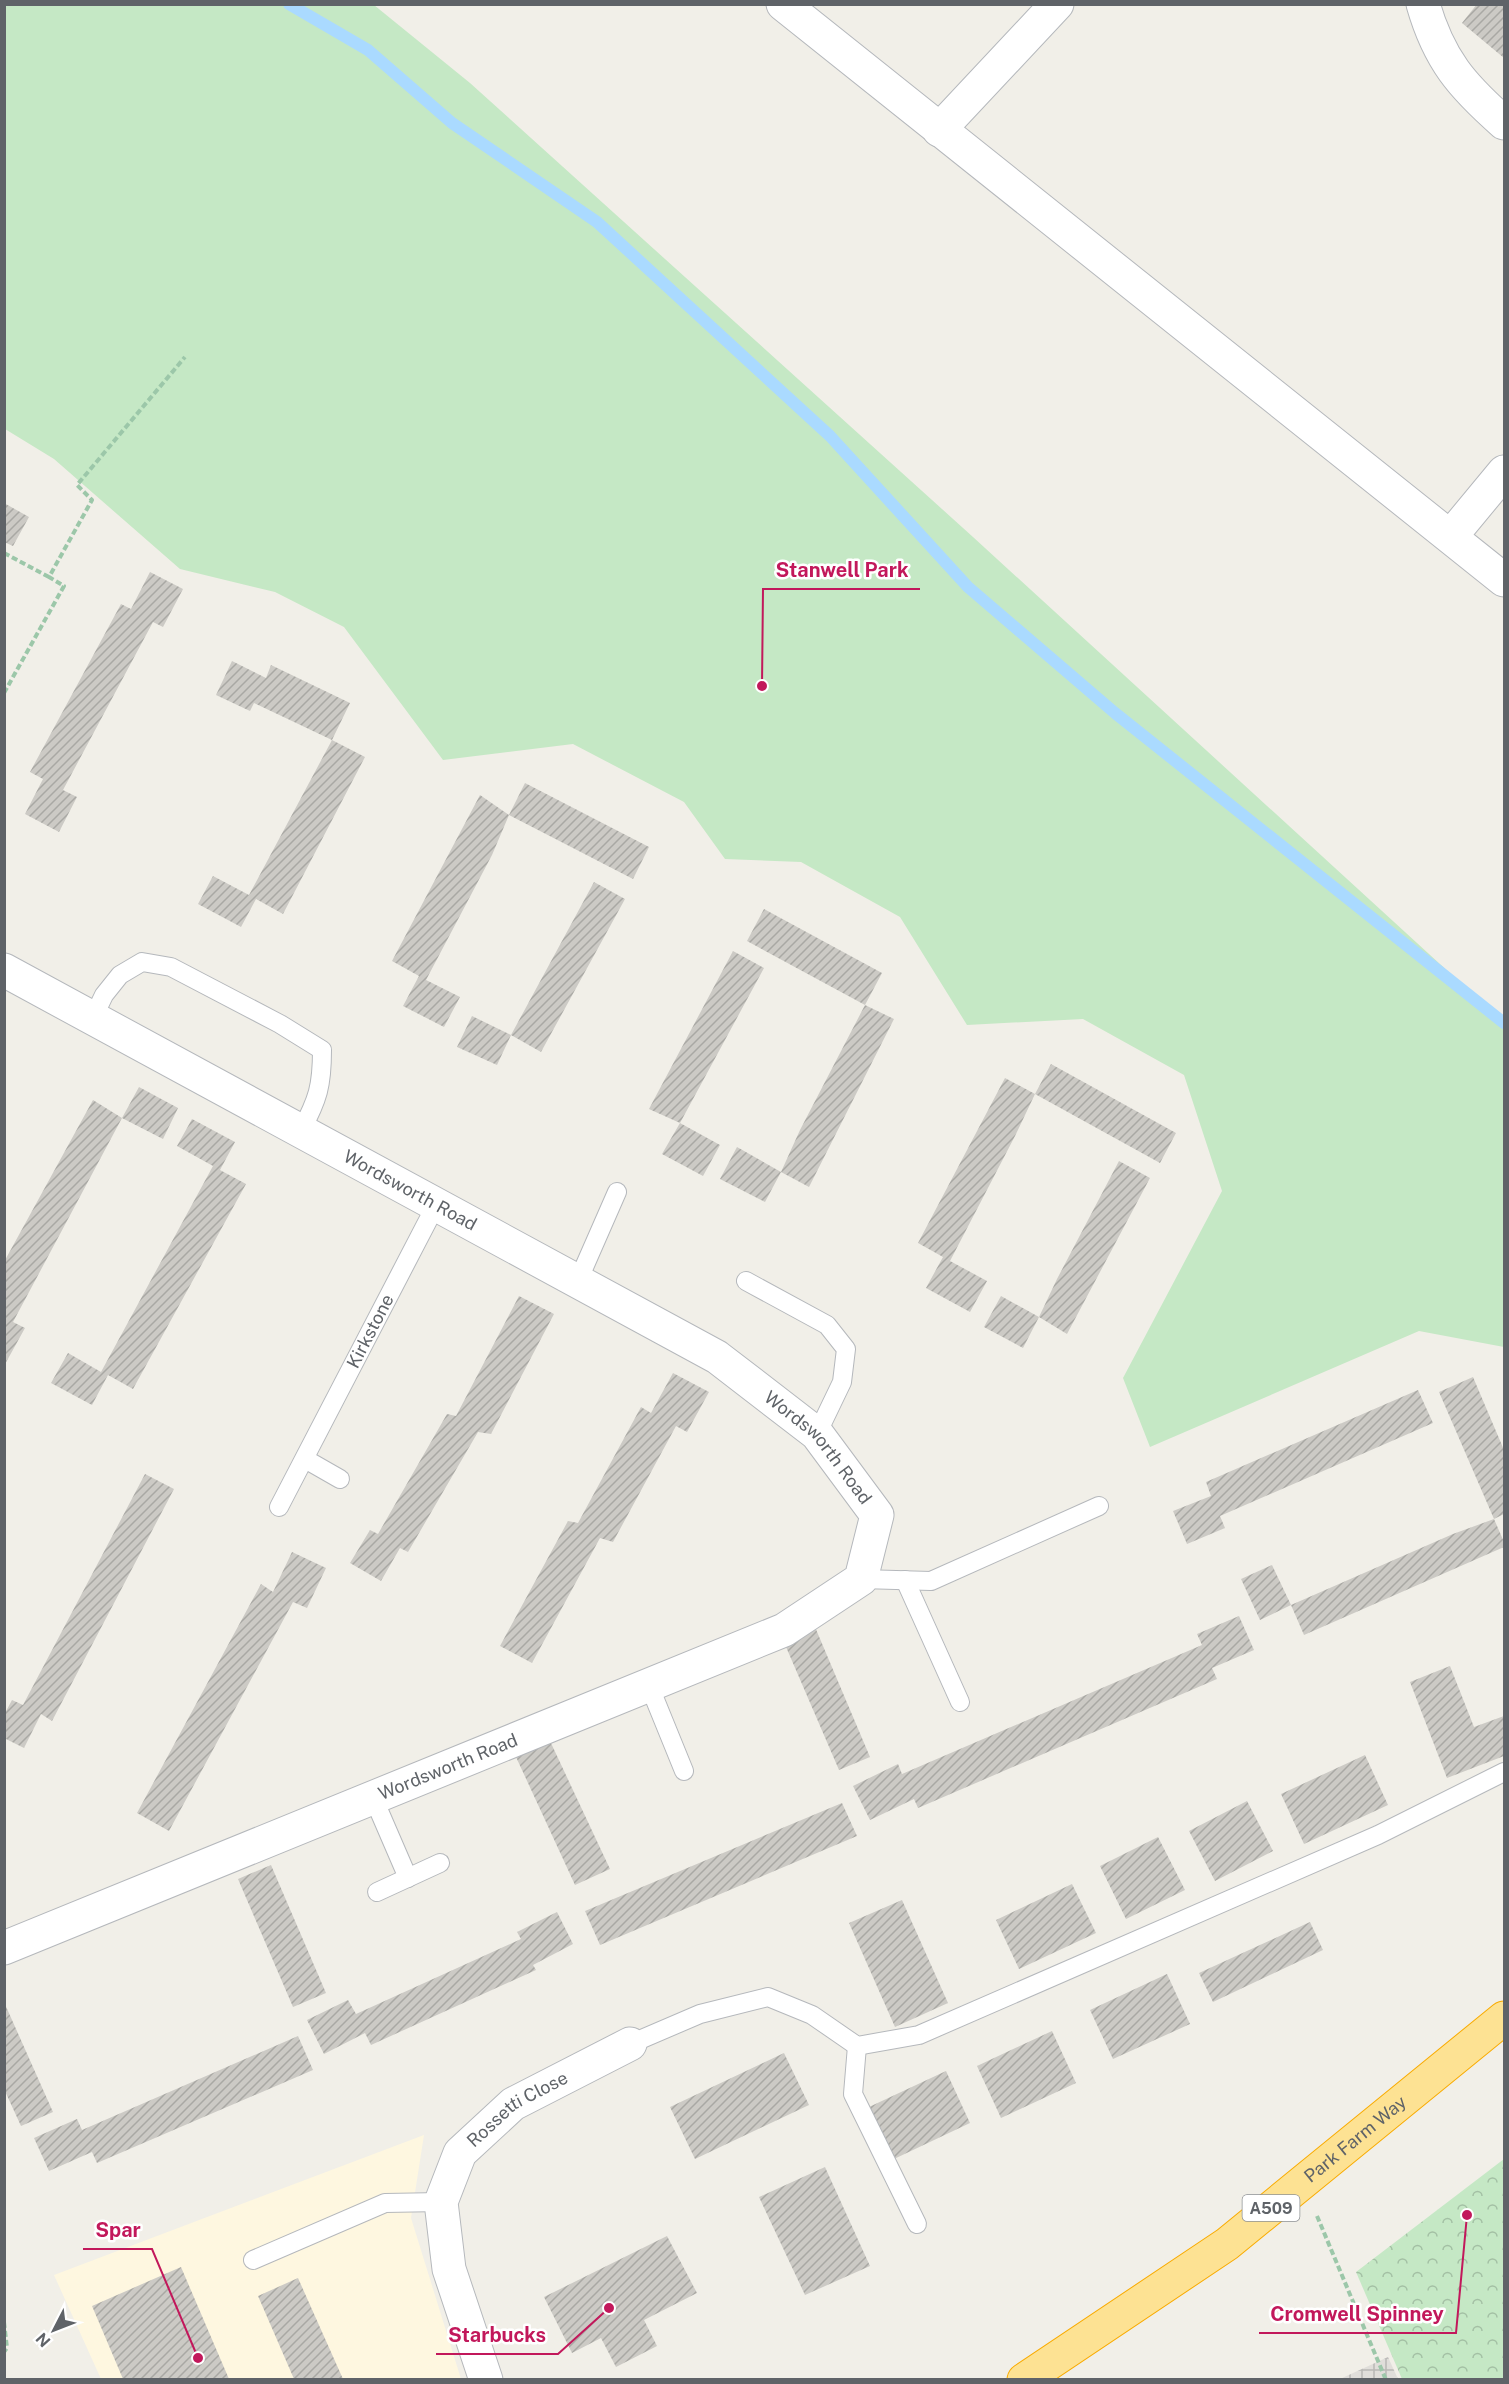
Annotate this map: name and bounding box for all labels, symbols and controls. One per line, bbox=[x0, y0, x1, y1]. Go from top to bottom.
callout: Stanwell Park bbox=[763, 551, 920, 589]
text: Stanwell Park bbox=[776, 558, 909, 582]
street label: Wordsworth Road bbox=[340, 1145, 481, 1235]
street label: Kirkstone bbox=[342, 1291, 398, 1372]
street label: Wordsworth Road bbox=[760, 1386, 876, 1508]
street label: Wordsworth Road bbox=[375, 1729, 521, 1804]
street label: Rossetti Close bbox=[462, 2067, 571, 2151]
street label: Park Farm Way bbox=[1300, 2091, 1411, 2187]
road number: A509 bbox=[1242, 2195, 1300, 2221]
callout: Spar bbox=[83, 2211, 152, 2249]
text: Spar bbox=[95, 2218, 141, 2242]
callout: Cromwell Spinney bbox=[1259, 2295, 1456, 2333]
north arrow bbox=[24, 2300, 84, 2360]
text: Cromwell Spinney bbox=[1270, 2302, 1444, 2326]
callout: Starbucks bbox=[436, 2316, 558, 2354]
text: Starbucks bbox=[448, 2323, 546, 2347]
text: N bbox=[32, 2329, 54, 2351]

